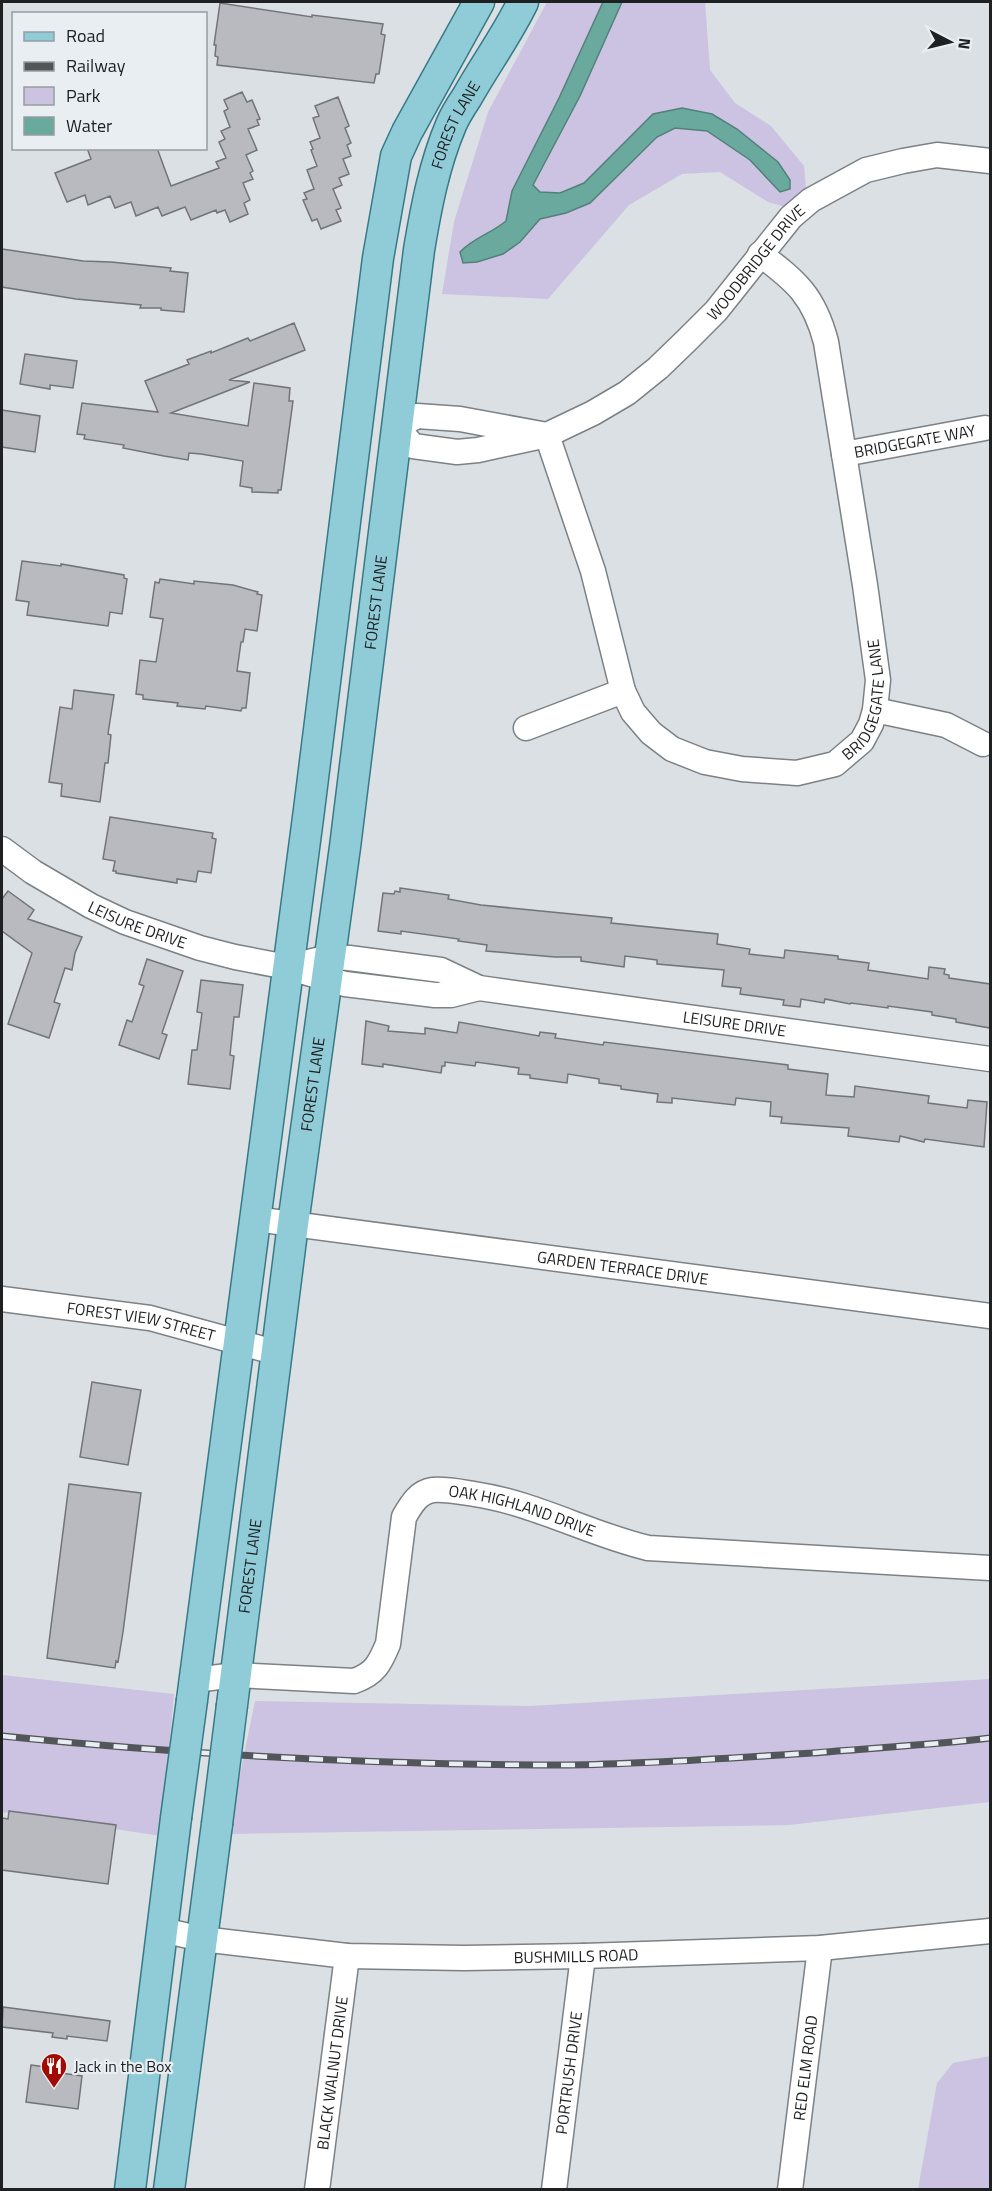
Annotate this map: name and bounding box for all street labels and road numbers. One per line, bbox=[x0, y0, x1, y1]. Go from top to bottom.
street label: FOREST LANE bbox=[424, 76, 486, 172]
street label: WOODBRIDGE DRIVE bbox=[701, 198, 810, 326]
street label: BRIDGEGATE WAY bbox=[852, 418, 978, 464]
street label: FOREST LANE bbox=[358, 554, 393, 651]
street label: BRIDGEGATE LANE bbox=[836, 637, 890, 766]
street label: LEISURE DRIVE bbox=[84, 894, 190, 955]
street label: LEISURE DRIVE bbox=[681, 1004, 788, 1043]
street label: FOREST LANE bbox=[294, 1035, 331, 1133]
street label: GARDEN TERRACE DRIVE bbox=[536, 1244, 710, 1291]
street label: FOREST VIEW STREET bbox=[65, 1295, 219, 1347]
street label: OAK HIGHLAND DRIVE bbox=[447, 1478, 599, 1543]
street label: FOREST LANE bbox=[232, 1517, 268, 1615]
street label: BUSHMILLS ROAD bbox=[513, 1942, 639, 1969]
street label: BLACK WALNUT DRIVE bbox=[310, 1995, 354, 2151]
street label: PORTRUSH DRIVE bbox=[549, 2010, 588, 2136]
street label: RED ELM ROAD bbox=[787, 2014, 824, 2122]

